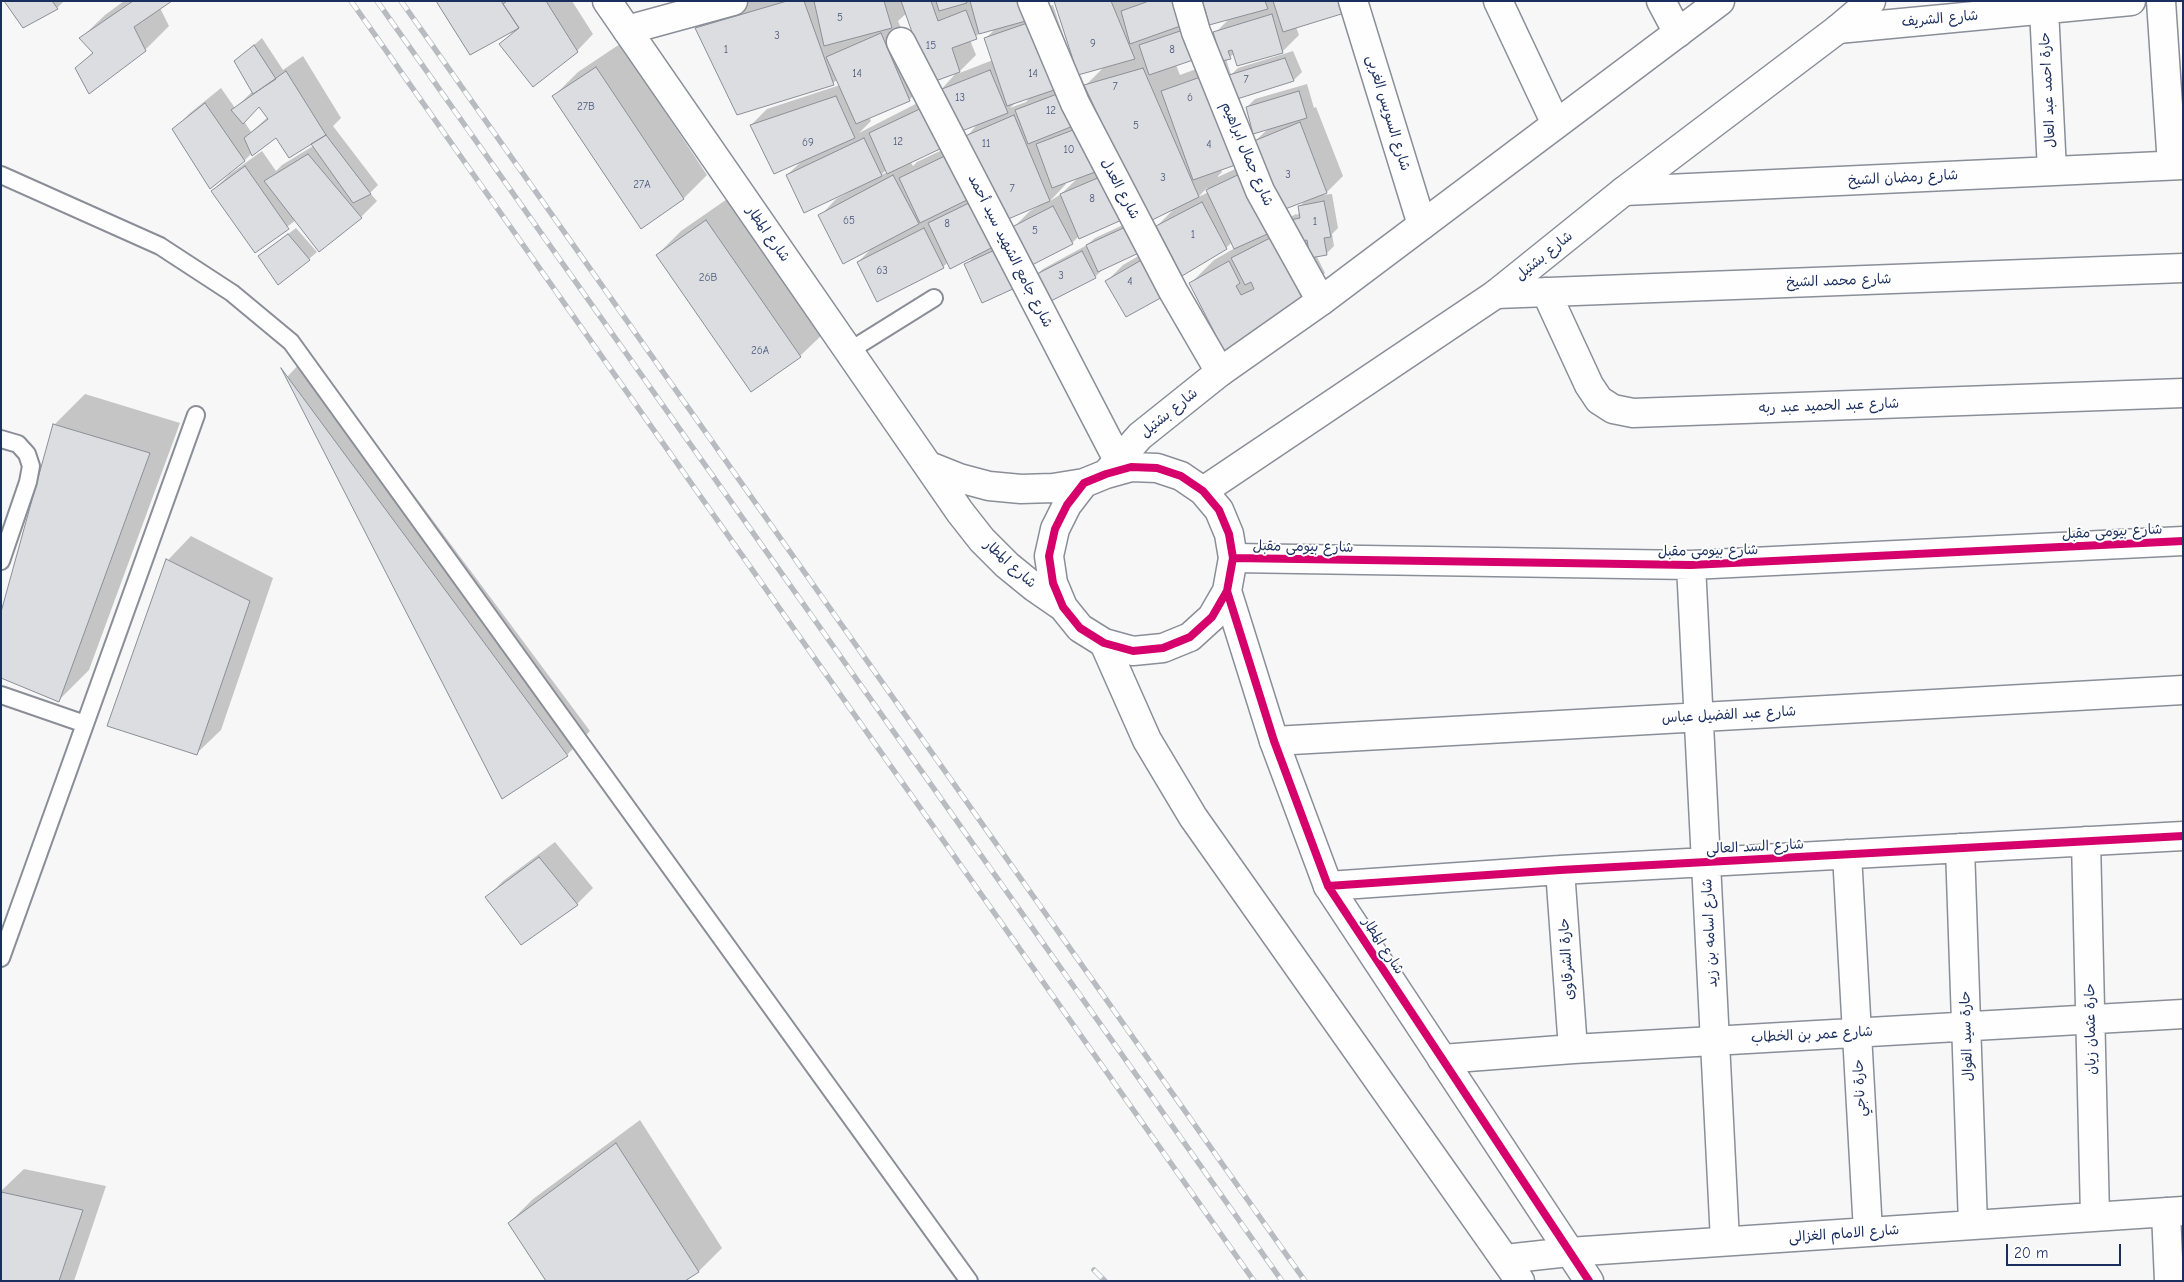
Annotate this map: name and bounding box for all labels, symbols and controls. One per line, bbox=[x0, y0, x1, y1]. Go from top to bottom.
street label: شارع الشريف bbox=[1901, 7, 1979, 31]
house number: 5 bbox=[837, 11, 843, 25]
house number: 3 bbox=[774, 29, 780, 43]
street label: حارة احمد عبد العال bbox=[2037, 32, 2059, 148]
house number: 9 bbox=[1090, 37, 1096, 51]
house number: 15 bbox=[926, 39, 936, 53]
house number: 1 bbox=[724, 43, 728, 57]
house number: 8 bbox=[1169, 43, 1175, 57]
street label: شارع السويس الغربى bbox=[1362, 53, 1414, 173]
house number: 14 bbox=[852, 67, 862, 81]
house number: 14 bbox=[1028, 67, 1038, 81]
house number: 7 bbox=[1243, 73, 1249, 87]
house number: 7 bbox=[1112, 80, 1118, 94]
house number: 13 bbox=[955, 91, 965, 105]
house number: 6 bbox=[1187, 91, 1193, 105]
street label: شارع جمال ابراهيم bbox=[1217, 99, 1277, 209]
house number: 27B bbox=[577, 100, 595, 114]
house number: 12 bbox=[1046, 104, 1056, 118]
house number: 5 bbox=[1133, 119, 1139, 133]
house number: 12 bbox=[893, 135, 903, 149]
house number: 69 bbox=[802, 136, 814, 150]
house number: 11 bbox=[982, 137, 990, 151]
house number: 4 bbox=[1206, 138, 1212, 152]
house number: 10 bbox=[1063, 143, 1075, 157]
street label: شارع العدل bbox=[1097, 156, 1143, 222]
street label: شارع رمضان الشيخ bbox=[1848, 167, 1958, 189]
house number: 3 bbox=[1285, 168, 1291, 182]
house number: 3 bbox=[1160, 171, 1166, 185]
street label: شارع جامع الشهيد سيد أحمد bbox=[964, 172, 1056, 330]
house number: 27A bbox=[633, 178, 651, 192]
house number: 7 bbox=[1009, 182, 1015, 196]
house number: 8 bbox=[1089, 192, 1095, 206]
street label: شارع المطار bbox=[743, 203, 793, 265]
house number: 65 bbox=[843, 214, 855, 228]
house number: 1 bbox=[1313, 215, 1317, 229]
house number: 8 bbox=[944, 217, 950, 231]
house number: 5 bbox=[1032, 224, 1038, 238]
house number: 1 bbox=[1191, 228, 1195, 242]
street label: شارع بشتيل bbox=[1512, 228, 1576, 284]
house number: 63 bbox=[876, 264, 888, 278]
house number: 3 bbox=[1058, 269, 1064, 283]
house number: 26B bbox=[699, 271, 717, 285]
street label: شارع محمد الشيخ bbox=[1786, 271, 1892, 291]
house number: 4 bbox=[1127, 275, 1133, 289]
house number: 26A bbox=[751, 344, 769, 358]
street label: شارع بشتيل bbox=[1137, 385, 1201, 441]
street label: شارع عبد الحميد عبد ربه bbox=[1759, 395, 1899, 417]
street label: شارع بيومى مقبل bbox=[2061, 521, 2163, 543]
street label: شارع المطار bbox=[980, 536, 1040, 592]
street label: شارع بيومى مقبل bbox=[1253, 538, 1353, 556]
street label: شارع بيومى مقبل bbox=[1658, 542, 1758, 560]
street label: شارع عبد الفضيل عباس bbox=[1661, 703, 1797, 727]
street label: شارع السد العالى bbox=[1706, 836, 1804, 858]
street label: شارع اسامه بن زيد bbox=[1699, 878, 1721, 988]
street label: شارع المطار bbox=[1358, 914, 1408, 978]
street label: حارة الشرقاوى bbox=[1556, 917, 1578, 1001]
street label: حارة عثمان زيان bbox=[2082, 983, 2100, 1075]
street label: حارة سيد الفوال bbox=[1957, 990, 1977, 1082]
street label: شارع عمر بن الخطاب bbox=[1751, 1023, 1873, 1047]
street label: حارة ناجي bbox=[1850, 1059, 1870, 1117]
street label: شارع الامام الغزالى bbox=[1788, 1222, 1900, 1246]
scale bar bbox=[2009, 1234, 2124, 1266]
text: 20 m bbox=[2014, 1244, 2048, 1262]

